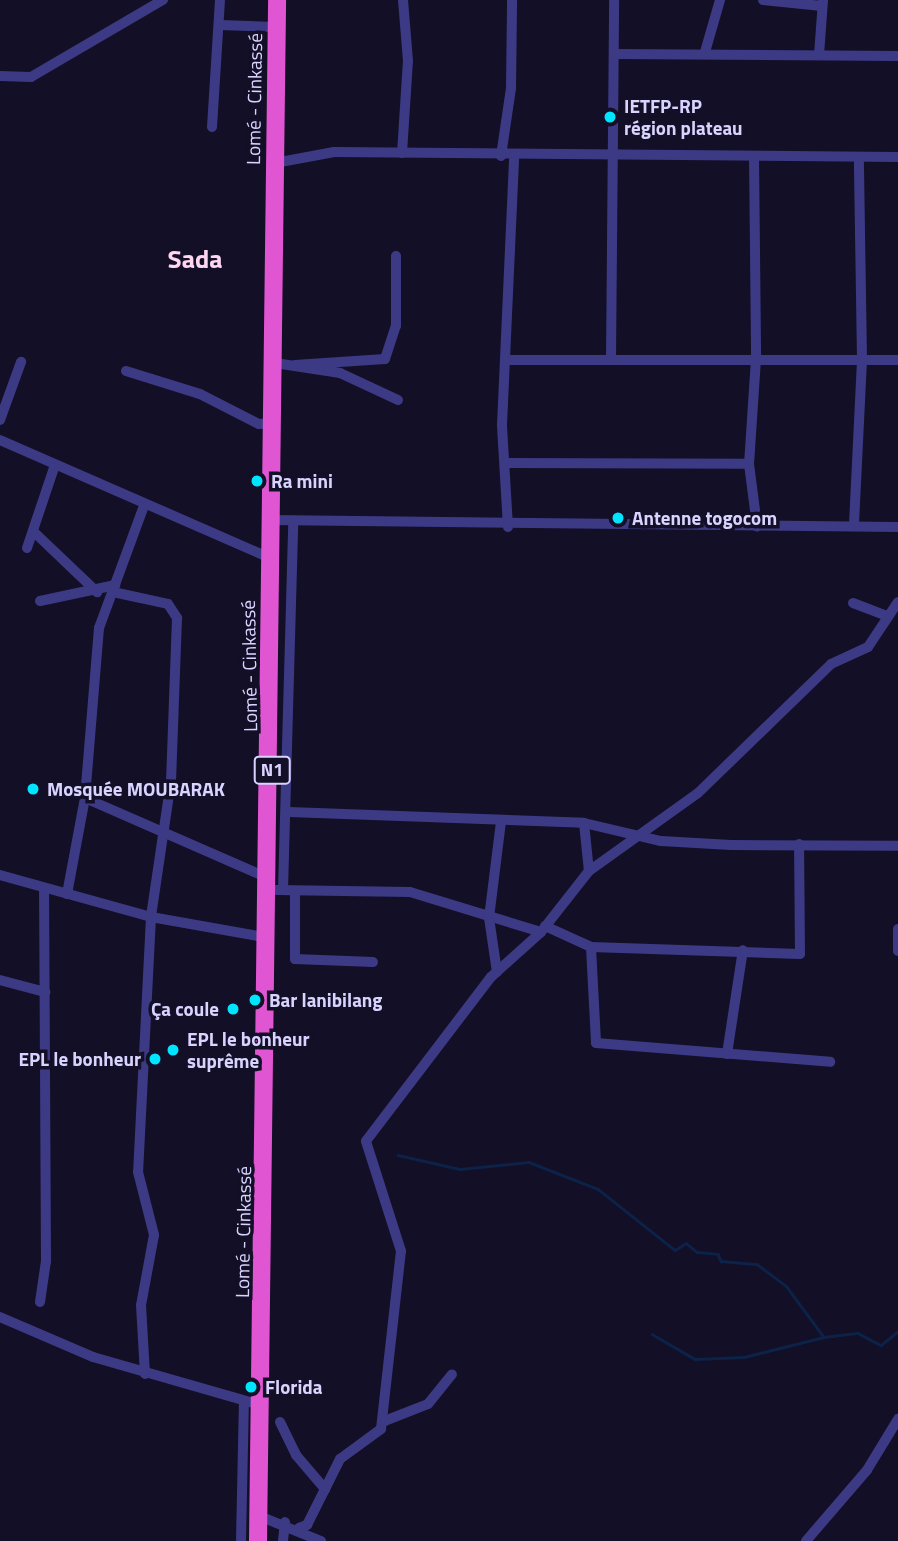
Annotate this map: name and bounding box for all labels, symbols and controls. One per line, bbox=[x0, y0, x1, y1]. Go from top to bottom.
street label: Lomé - Cinkassé bbox=[241, 33, 267, 165]
place label: IETFP-RP région plateau bbox=[624, 95, 743, 139]
marker: IETFP-RP région plateau bbox=[602, 109, 618, 125]
district label: Sada bbox=[168, 243, 222, 275]
place label: Ra mini bbox=[271, 470, 333, 492]
marker: Ra mini bbox=[249, 473, 265, 489]
place label: Antenne togocom bbox=[632, 507, 777, 529]
marker: Antenne togocom bbox=[610, 510, 626, 526]
street label: Lomé - Cinkassé bbox=[236, 600, 262, 732]
road number: N1 bbox=[253, 756, 291, 784]
place label: Mosquée MOUBARAK bbox=[47, 778, 225, 800]
marker: Mosquée MOUBARAK bbox=[25, 781, 41, 797]
place label: Bar lanibilang bbox=[269, 989, 383, 1011]
marker: Bar lanibilang bbox=[247, 992, 263, 1008]
place label: Ça coule bbox=[151, 998, 219, 1020]
marker: Ça coule bbox=[225, 1001, 241, 1017]
place label: EPL le bonheur suprême bbox=[187, 1028, 310, 1072]
marker: EPL le bonheur suprême bbox=[165, 1042, 181, 1058]
place label: EPL le bonheur bbox=[18, 1048, 141, 1070]
marker: EPL le bonheur bbox=[147, 1051, 163, 1067]
street label: Lomé - Cinkassé bbox=[230, 1166, 256, 1298]
place label: Florida bbox=[265, 1376, 322, 1398]
marker: Florida bbox=[243, 1379, 259, 1395]

